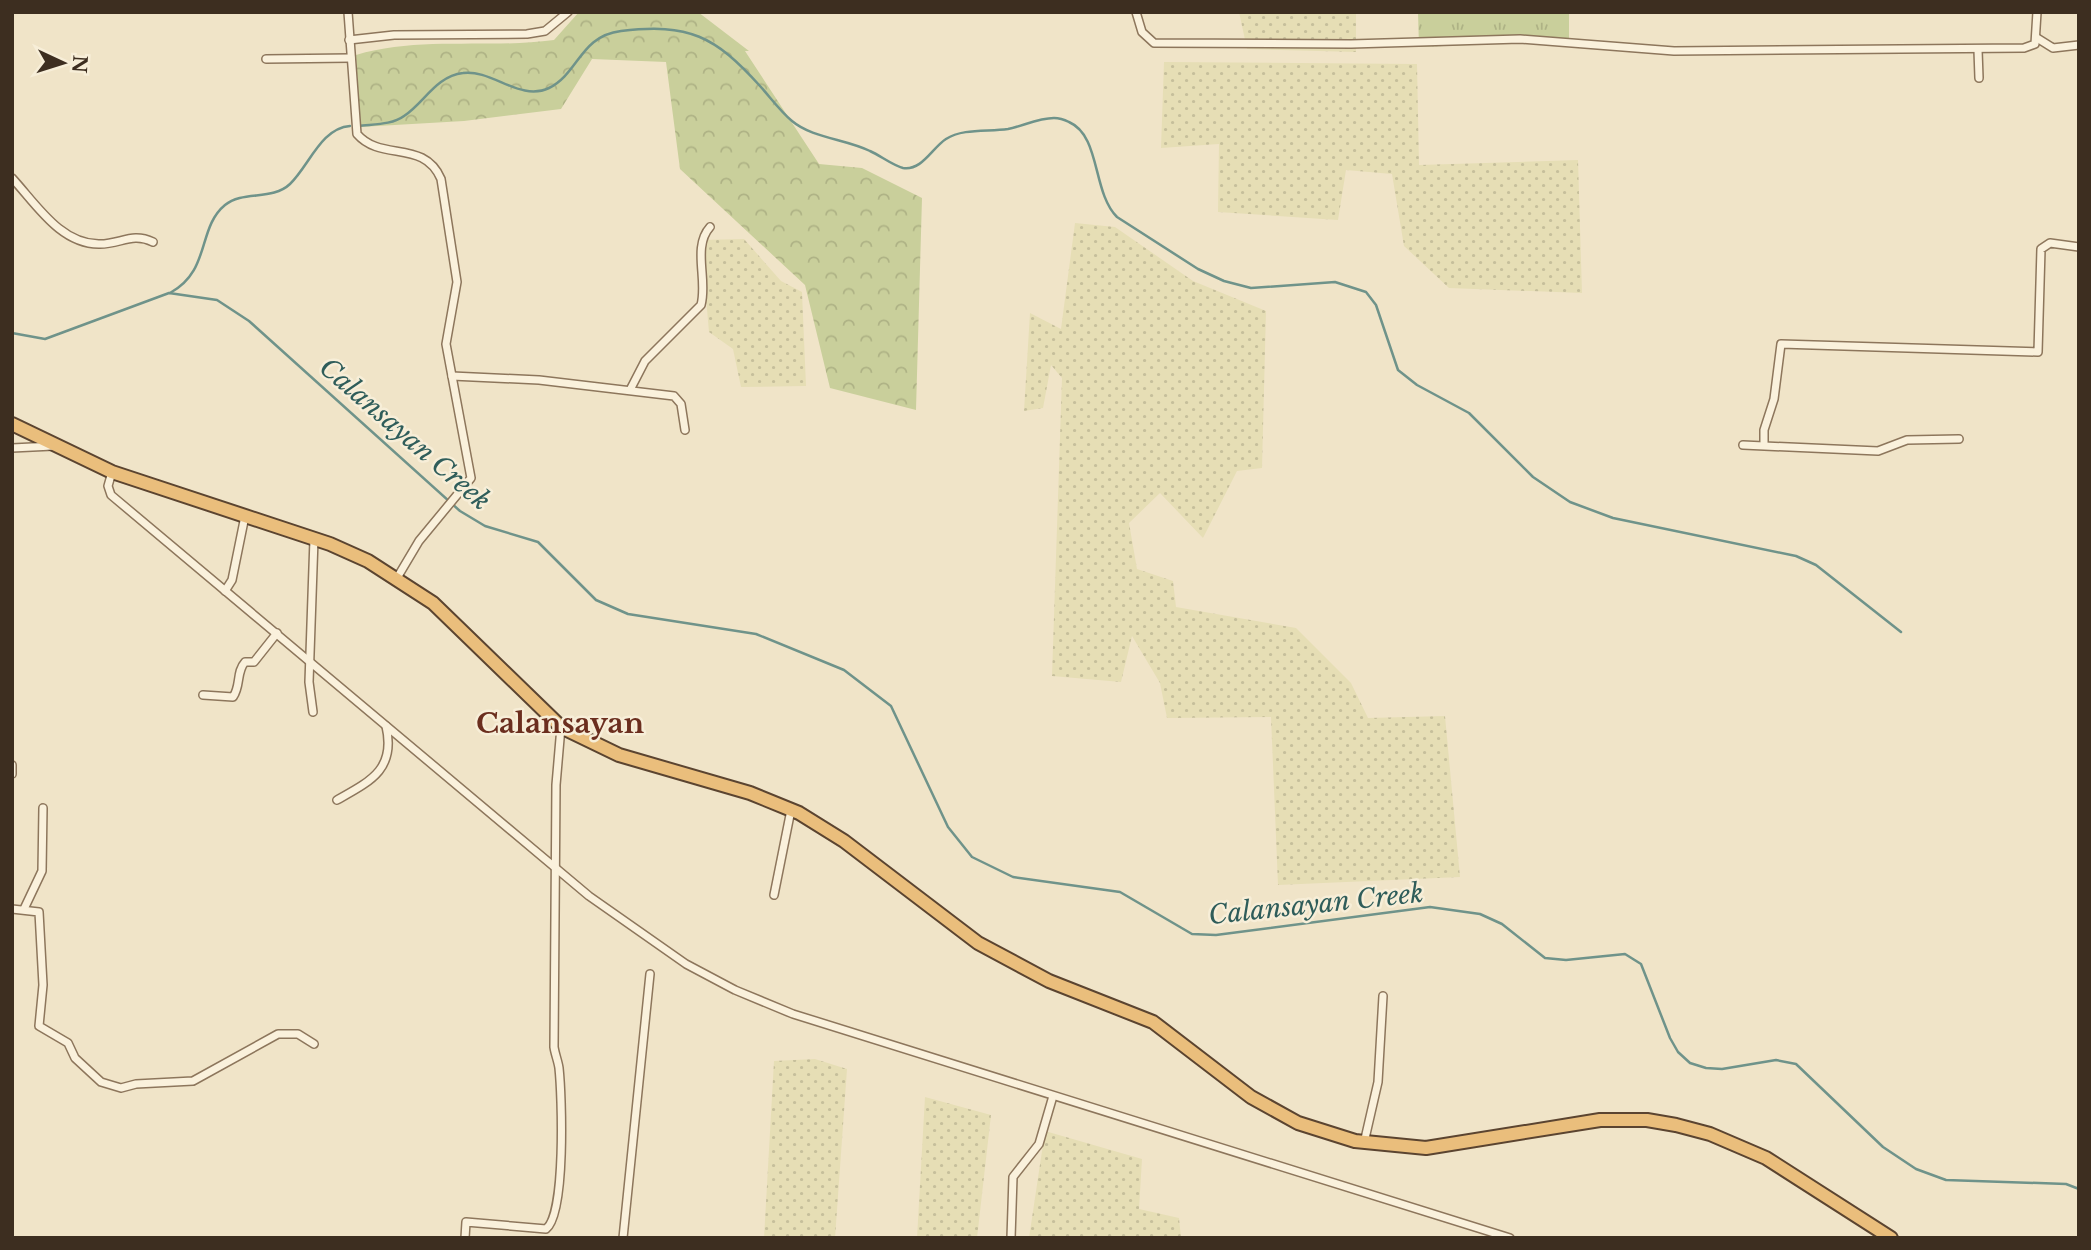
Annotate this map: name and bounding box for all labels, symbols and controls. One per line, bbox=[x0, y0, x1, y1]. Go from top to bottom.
north arrow bbox=[28, 28, 98, 98]
text: N bbox=[67, 54, 92, 74]
water label: Calansayan Creek bbox=[313, 351, 497, 517]
district label: Calansayan bbox=[476, 706, 644, 741]
water label: Calansayan Creek bbox=[1207, 877, 1425, 931]

